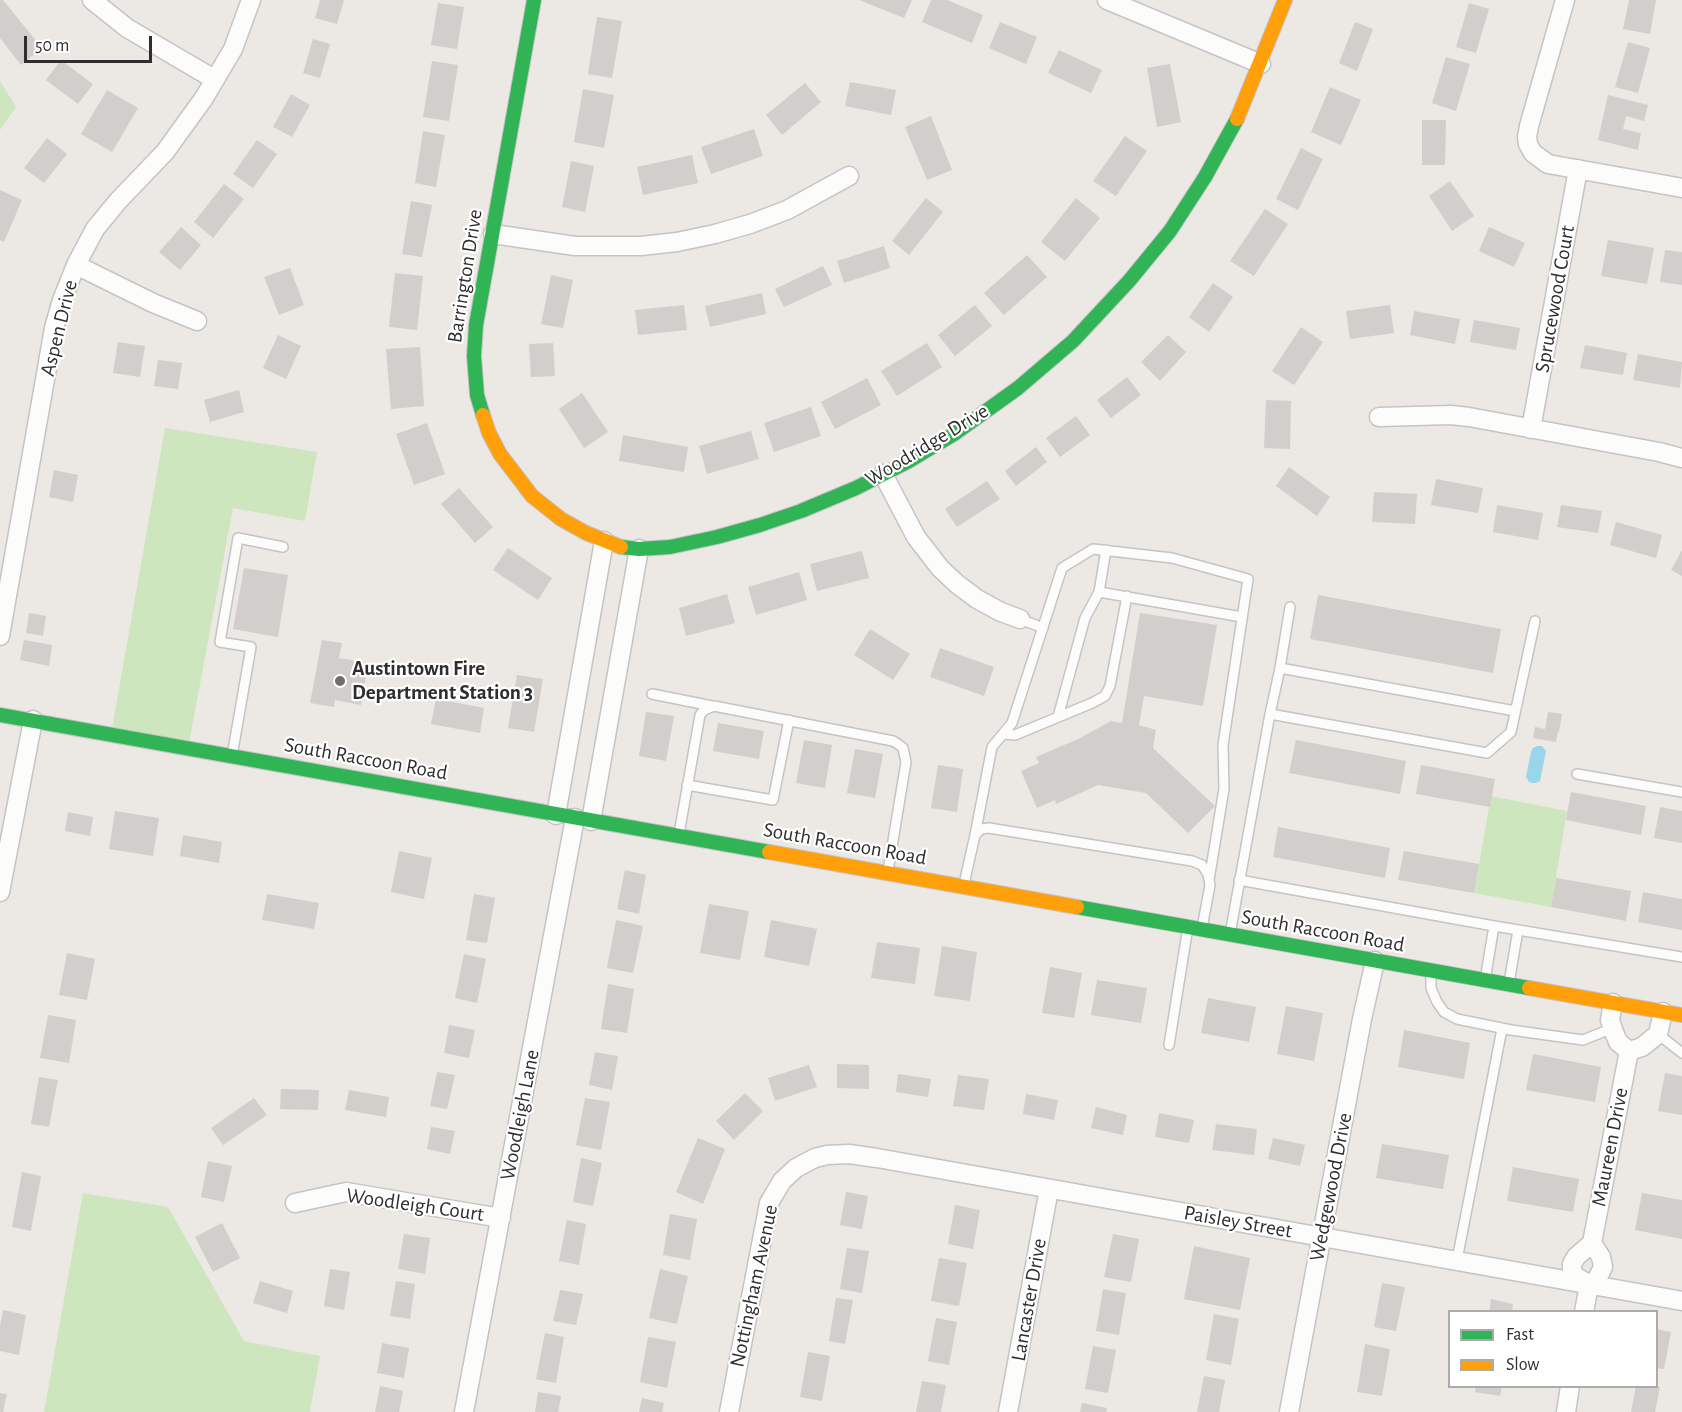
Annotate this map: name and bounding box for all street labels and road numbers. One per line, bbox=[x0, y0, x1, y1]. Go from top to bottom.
street label: Barrington Drive bbox=[442, 207, 488, 345]
street label: Sprucewood Court bbox=[1530, 223, 1580, 375]
street label: Aspen Drive bbox=[35, 277, 83, 379]
street label: Woodridge Drive bbox=[861, 398, 993, 492]
street label: South Raccoon Road bbox=[282, 732, 450, 786]
street label: South Raccoon Road bbox=[761, 817, 929, 871]
street label: South Raccoon Road bbox=[1239, 904, 1407, 958]
street label: Woodleigh Lane bbox=[495, 1047, 545, 1183]
street label: Maureen Drive bbox=[1586, 1085, 1634, 1209]
street label: Wedgewood Drive bbox=[1304, 1111, 1358, 1263]
street label: Woodleigh Court bbox=[345, 1183, 485, 1227]
street label: Paisley Street bbox=[1182, 1200, 1294, 1244]
street label: Nottingham Avenue bbox=[724, 1202, 784, 1370]
street label: Lancaster Drive bbox=[1006, 1237, 1052, 1363]

